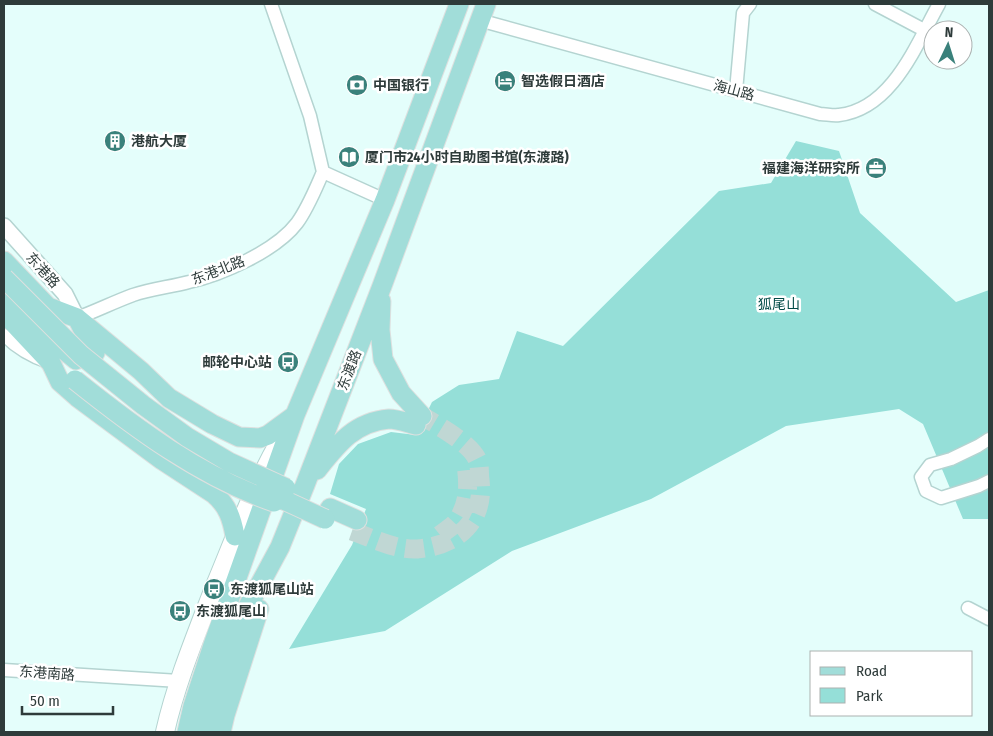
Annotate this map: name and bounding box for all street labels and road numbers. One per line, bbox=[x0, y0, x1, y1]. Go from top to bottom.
street label: 海山路 bbox=[711, 77, 756, 104]
street label: 东港路 bbox=[22, 249, 63, 292]
street label: 东港北路 bbox=[189, 252, 247, 288]
street label: 东渡路 bbox=[334, 348, 365, 393]
street label: 东港南路 bbox=[18, 663, 75, 684]

